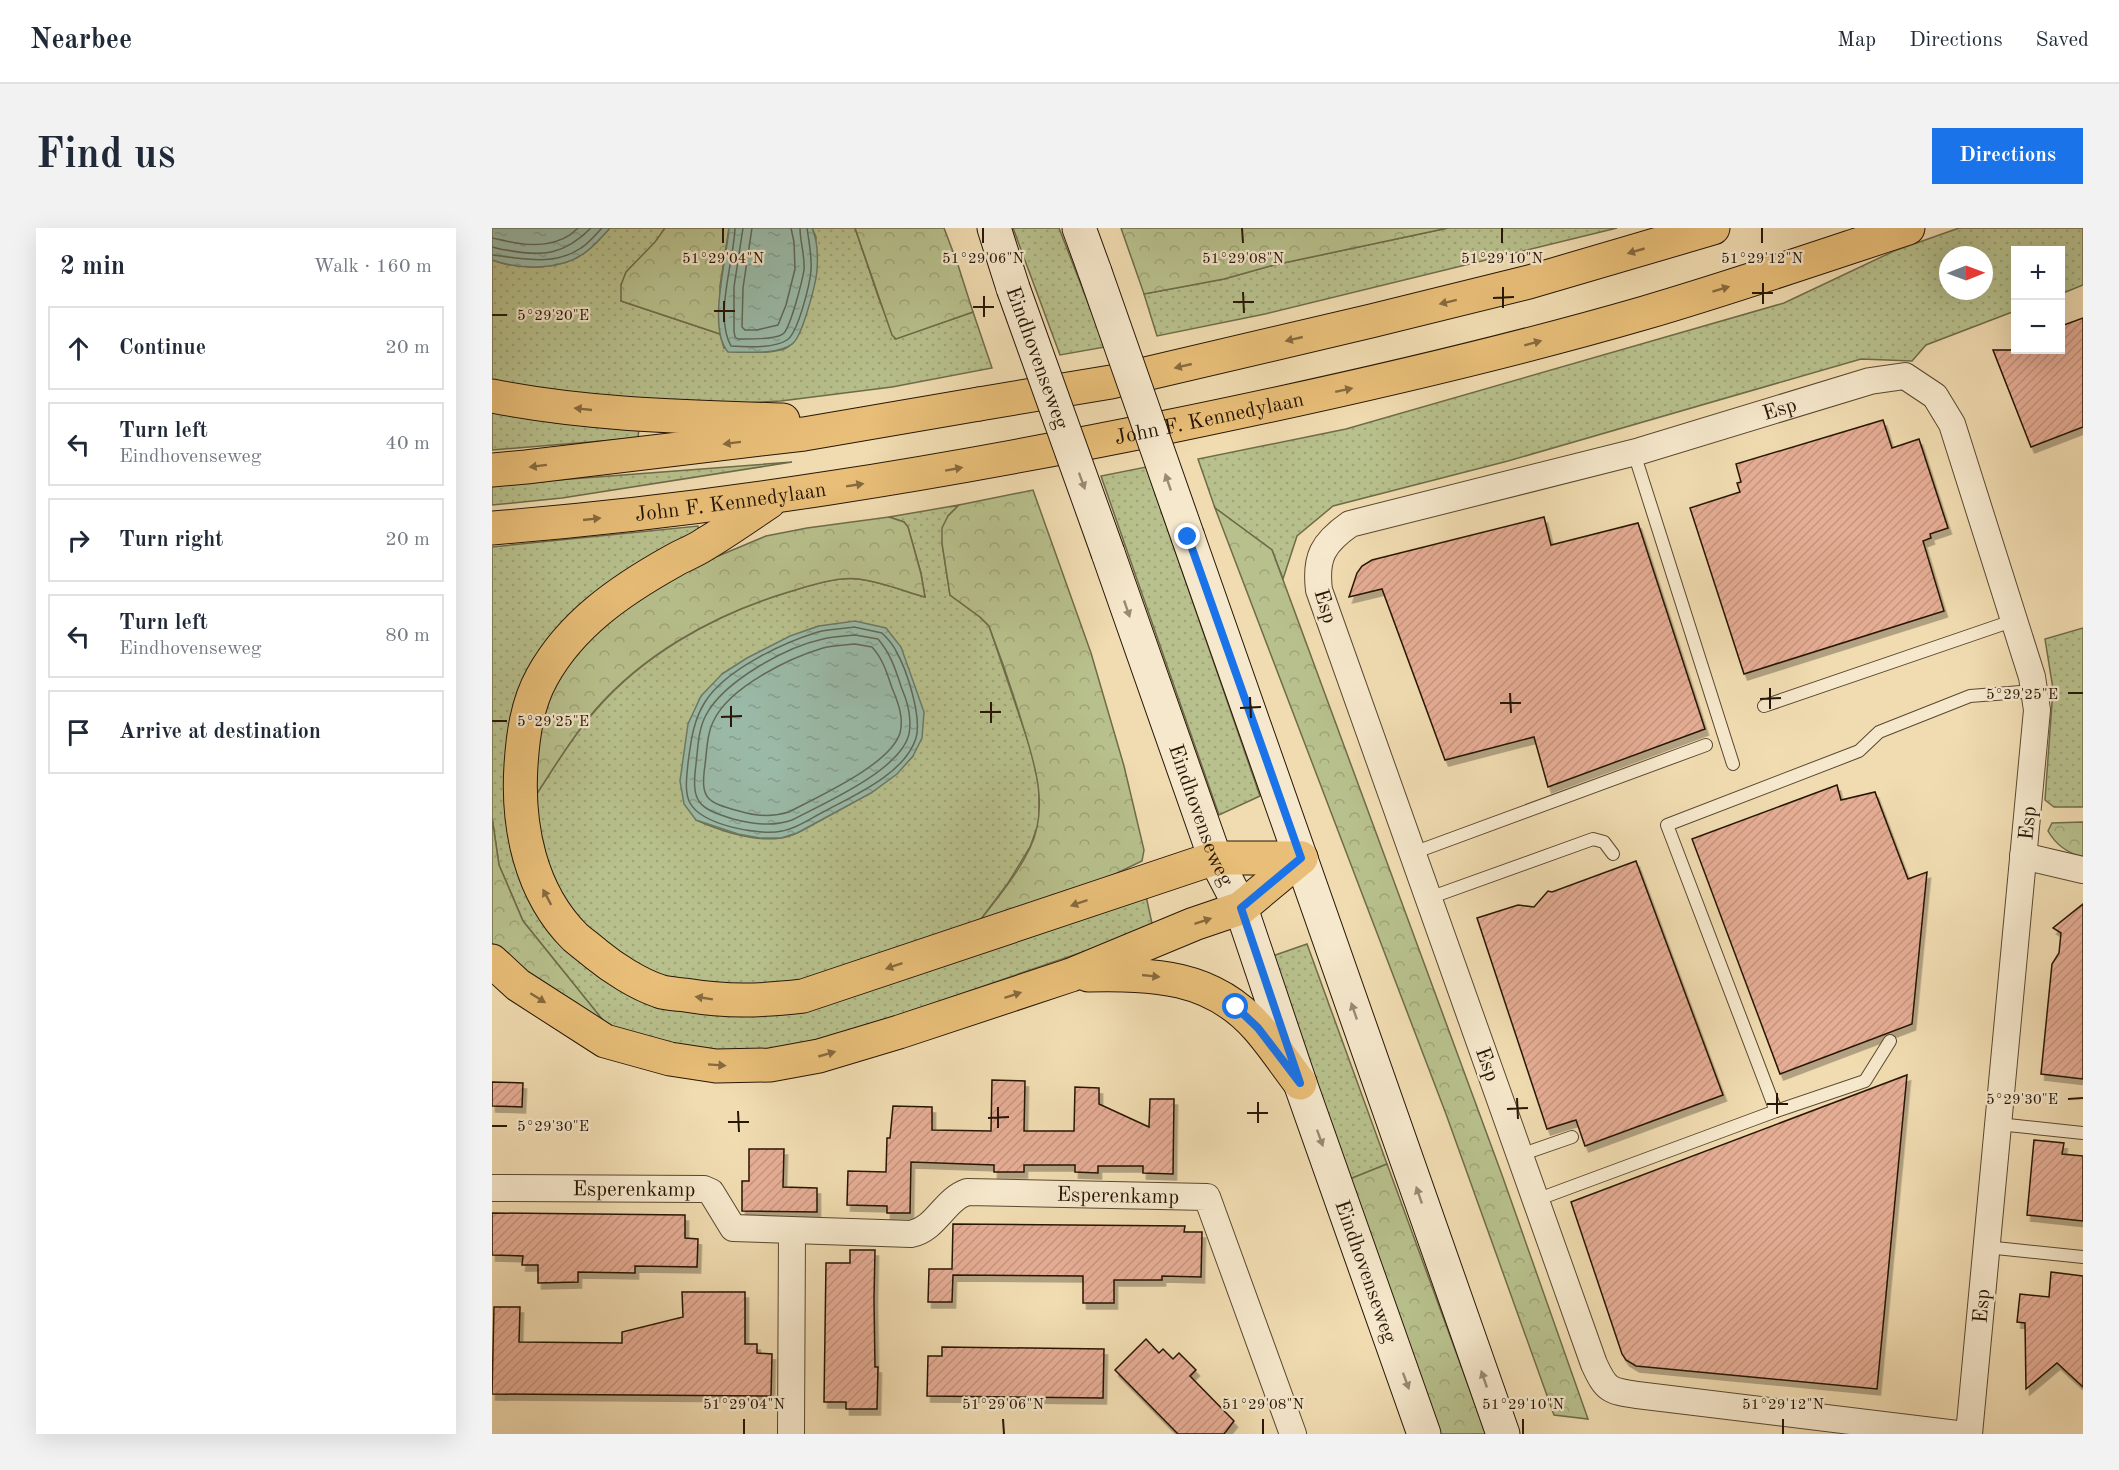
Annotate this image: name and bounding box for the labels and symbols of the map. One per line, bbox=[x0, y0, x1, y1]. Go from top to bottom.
one-way arrow bbox=[1627, 246, 1646, 256]
north arrow bbox=[1939, 246, 1993, 300]
text: 51°29'04"N bbox=[682, 252, 764, 267]
text: 51°29'06"N bbox=[942, 252, 1024, 267]
text: 51°29'08"N bbox=[1202, 252, 1284, 267]
text: 51°29'10"N bbox=[1461, 252, 1543, 267]
text: 51°29'12"N bbox=[1721, 252, 1803, 267]
street label: Eindhovenseweg bbox=[1001, 284, 1072, 433]
one-way arrow bbox=[1712, 284, 1730, 294]
one-way arrow bbox=[1439, 297, 1458, 307]
text: 5°29'20"E bbox=[517, 309, 589, 324]
one-way arrow bbox=[1285, 335, 1303, 345]
one-way arrow bbox=[1524, 337, 1542, 347]
one-way arrow bbox=[1174, 361, 1193, 371]
one-way arrow bbox=[1335, 385, 1353, 395]
street label: John F. Kennedylaan bbox=[1113, 389, 1306, 449]
street label: Esp bbox=[1760, 395, 1799, 425]
one-way arrow bbox=[573, 404, 592, 414]
one-way arrow bbox=[722, 438, 741, 447]
one-way arrow bbox=[528, 461, 547, 471]
one-way arrow bbox=[944, 464, 963, 473]
one-way arrow bbox=[1078, 472, 1088, 490]
one-way arrow bbox=[1163, 472, 1173, 490]
street label: John F. Kennedylaan bbox=[634, 480, 828, 526]
one-way arrow bbox=[846, 480, 865, 489]
one-way arrow bbox=[583, 514, 602, 524]
route end bbox=[1174, 523, 1200, 549]
street label: Esp bbox=[1309, 587, 1340, 626]
one-way arrow bbox=[1123, 600, 1133, 618]
text: 5°29'25"E bbox=[1986, 688, 2058, 703]
text: 5°29'25"E bbox=[517, 715, 589, 730]
street label: Eindhovenseweg bbox=[1164, 742, 1237, 890]
street label: Esp bbox=[2016, 805, 2041, 841]
one-way arrow bbox=[542, 889, 552, 906]
one-way arrow bbox=[1070, 899, 1088, 909]
one-way arrow bbox=[1194, 916, 1212, 925]
one-way arrow bbox=[885, 961, 903, 971]
one-way arrow bbox=[1141, 971, 1160, 981]
one-way arrow bbox=[1004, 989, 1022, 999]
one-way arrow bbox=[529, 992, 546, 1003]
route start bbox=[1222, 993, 1248, 1019]
one-way arrow bbox=[695, 994, 714, 1003]
one-way arrow bbox=[1348, 1002, 1358, 1020]
street label: Esp bbox=[1471, 1045, 1502, 1084]
one-way arrow bbox=[818, 1048, 836, 1058]
one-way arrow bbox=[708, 1060, 727, 1070]
text: 5°29'30"E bbox=[1986, 1093, 2058, 1108]
text: 5°29'30"E bbox=[517, 1120, 589, 1135]
one-way arrow bbox=[1315, 1129, 1325, 1147]
street label: Esperenkamp bbox=[573, 1179, 695, 1201]
street label: Esperenkamp bbox=[1056, 1185, 1180, 1208]
one-way arrow bbox=[1413, 1186, 1423, 1204]
street label: Eindhovenseweg bbox=[1330, 1198, 1400, 1347]
street label: Esp bbox=[1971, 1288, 1994, 1324]
one-way arrow bbox=[1478, 1370, 1488, 1388]
one-way arrow bbox=[1401, 1372, 1411, 1390]
text: 51°29'04"N bbox=[703, 1398, 785, 1413]
text: 51°29'06"N bbox=[962, 1398, 1044, 1413]
text: 51°29'08"N bbox=[1222, 1398, 1304, 1413]
text: 51°29'10"N bbox=[1482, 1398, 1564, 1413]
text: 51°29'12"N bbox=[1742, 1398, 1824, 1413]

